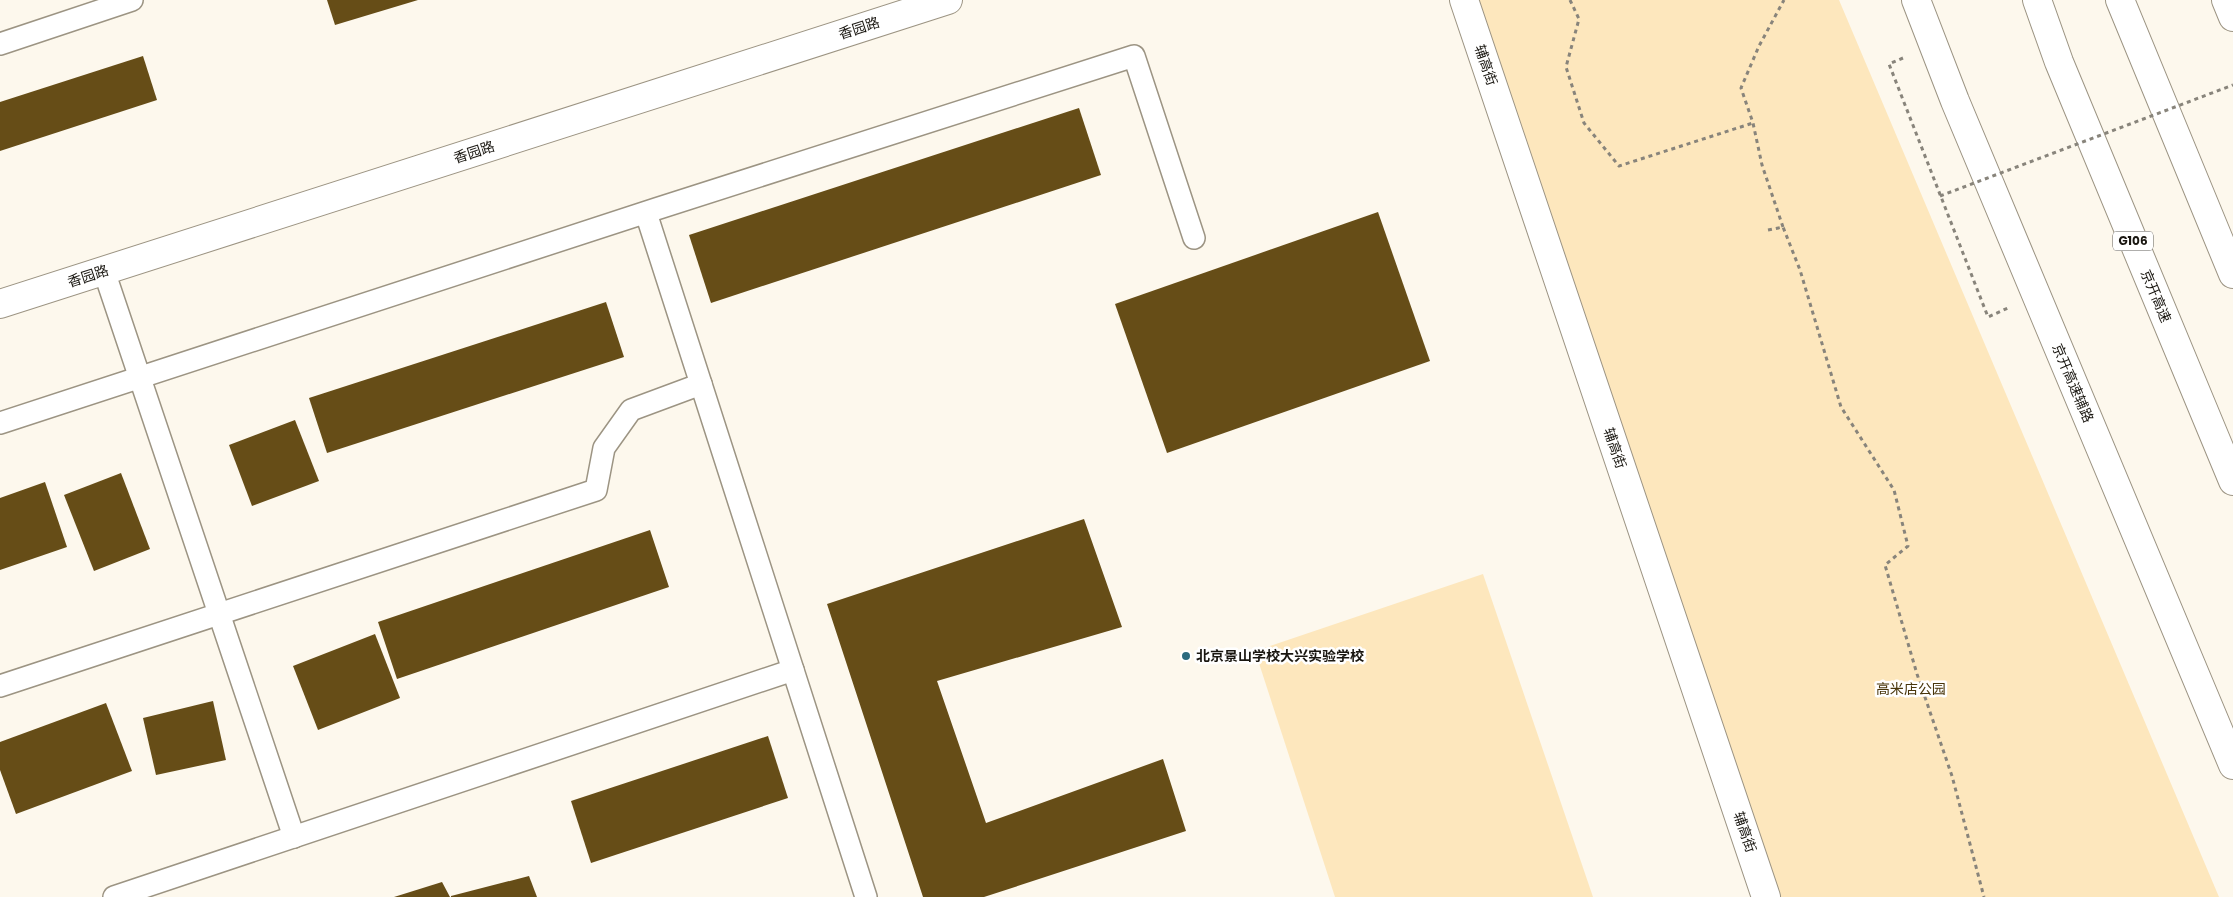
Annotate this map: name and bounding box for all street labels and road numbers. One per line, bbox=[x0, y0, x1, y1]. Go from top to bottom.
street label: 香园路 bbox=[836, 12, 882, 44]
street label: 辅高街 bbox=[1470, 42, 1502, 88]
street label: 香园路 bbox=[451, 136, 497, 168]
road number: G106 bbox=[2113, 232, 2153, 250]
street label: 香园路 bbox=[65, 260, 111, 292]
street label: 京开高速 bbox=[2136, 266, 2176, 326]
street label: 京开高速辅路 bbox=[2047, 340, 2099, 426]
street label: 辅高街 bbox=[1599, 425, 1631, 471]
street label: 辅高街 bbox=[1729, 809, 1761, 855]

